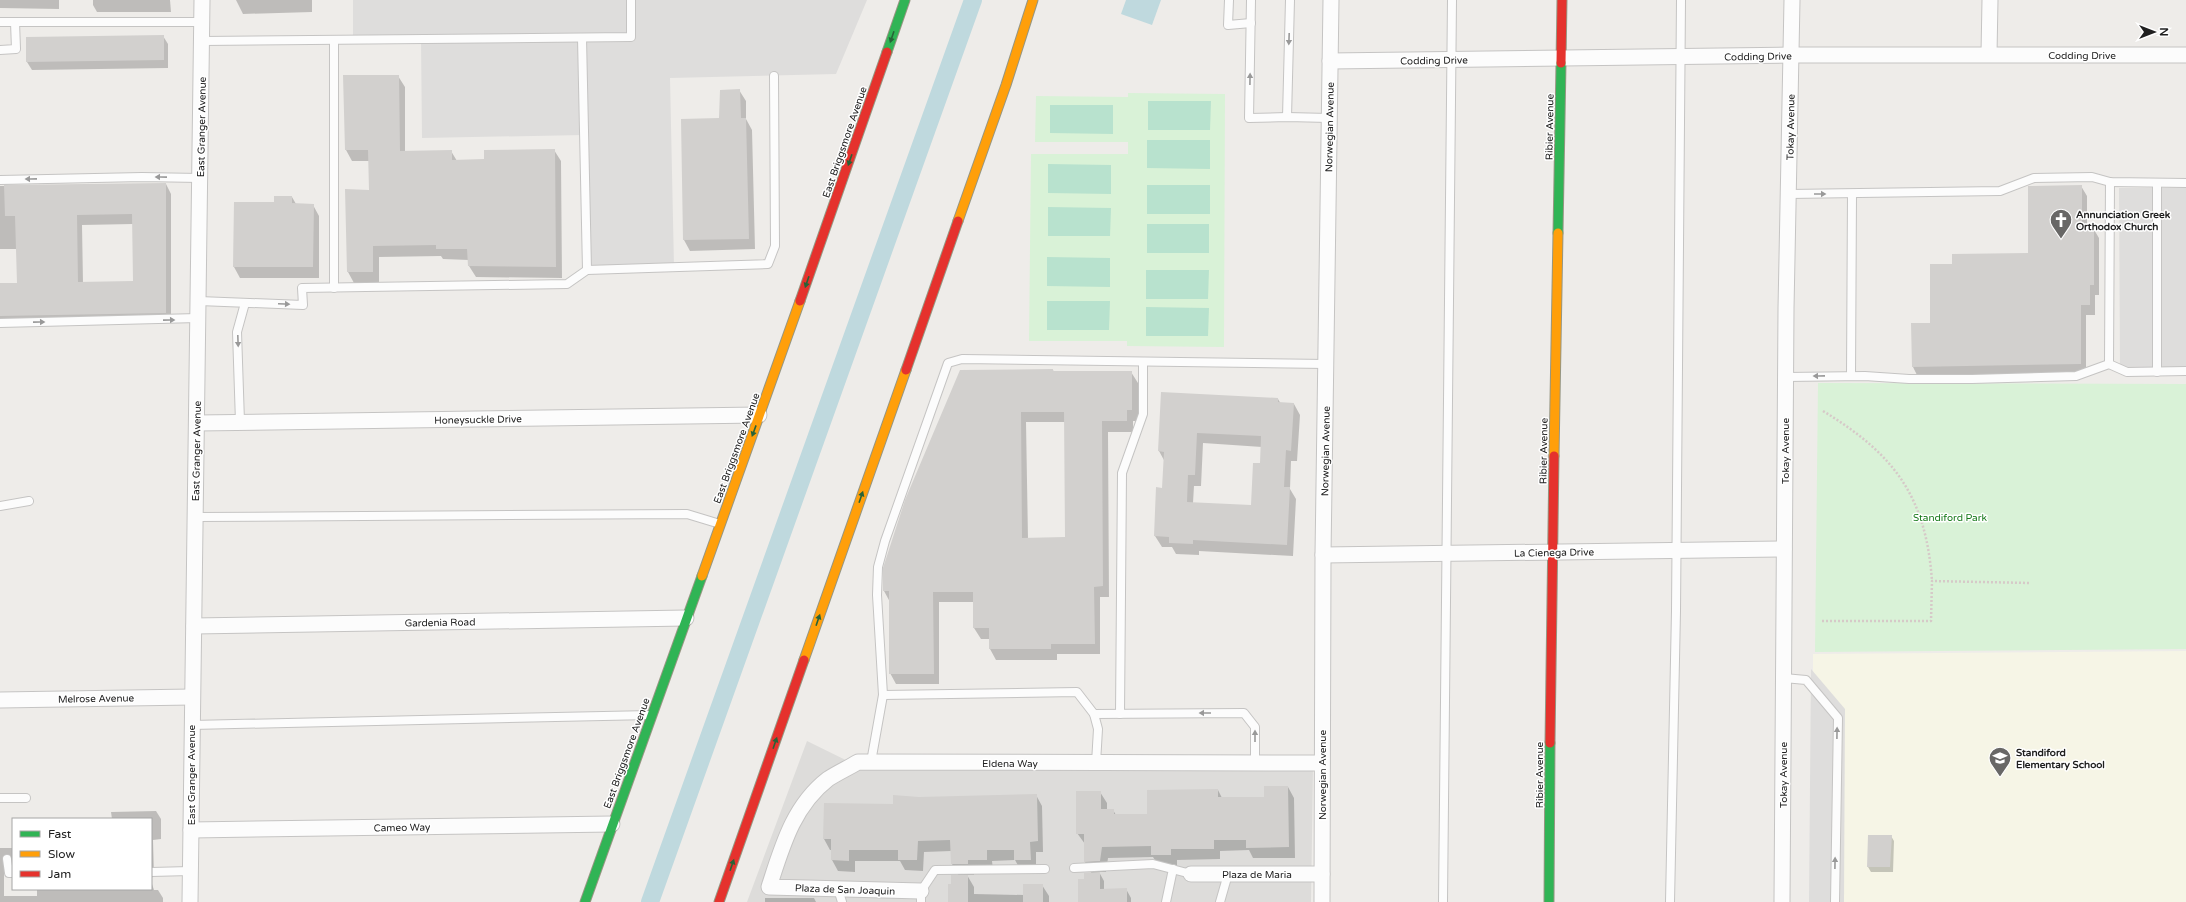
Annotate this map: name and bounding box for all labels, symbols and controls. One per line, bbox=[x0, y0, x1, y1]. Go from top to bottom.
north arrow bbox=[2134, 12, 2174, 52]
text: N bbox=[2157, 28, 2170, 36]
one-way arrow bbox=[889, 31, 895, 43]
one-way arrow bbox=[1286, 33, 1292, 46]
street label: Codding Drive bbox=[1724, 50, 1792, 64]
street label: Codding Drive bbox=[2048, 50, 2116, 62]
street label: Codding Drive bbox=[1400, 54, 1468, 68]
one-way arrow bbox=[1247, 72, 1253, 85]
street label: East Granger Avenue bbox=[195, 76, 209, 177]
street label: Norwegian Avenue bbox=[1323, 81, 1337, 172]
street label: East Briggsmore Avenue bbox=[820, 85, 870, 199]
street label: Ribier Avenue bbox=[1543, 93, 1557, 160]
street label: Tokay Avenue bbox=[1784, 93, 1798, 160]
one-way arrow bbox=[846, 154, 852, 166]
one-way arrow bbox=[154, 174, 167, 180]
one-way arrow bbox=[24, 176, 37, 182]
one-way arrow bbox=[1814, 191, 1827, 197]
church icon: Annunciation Greek Orthodox Church bbox=[2048, 207, 2074, 240]
place label: Annunciation Greek Orthodox Church bbox=[2076, 209, 2171, 233]
one-way arrow bbox=[803, 277, 809, 289]
one-way arrow bbox=[278, 301, 291, 307]
one-way arrow bbox=[163, 317, 176, 323]
one-way arrow bbox=[33, 319, 46, 325]
one-way arrow bbox=[234, 335, 241, 347]
one-way arrow bbox=[1812, 373, 1825, 379]
street label: East Briggsmore Avenue bbox=[711, 391, 763, 505]
street label: East Granger Avenue bbox=[190, 400, 204, 501]
street label: Norwegian Avenue bbox=[1319, 405, 1333, 496]
street label: Honeysuckle Drive bbox=[434, 413, 522, 427]
street label: Ribier Avenue bbox=[1537, 417, 1551, 484]
street label: Tokay Avenue bbox=[1780, 418, 1792, 484]
one-way arrow bbox=[750, 426, 756, 438]
one-way arrow bbox=[859, 491, 865, 503]
park label: Standiford Park bbox=[1913, 512, 1987, 524]
street label: La Cienega Drive bbox=[1514, 546, 1594, 560]
one-way arrow bbox=[816, 614, 822, 626]
street label: Gardenia Road bbox=[405, 616, 476, 630]
street label: Melrose Avenue bbox=[58, 692, 135, 706]
street label: East Briggsmore Avenue bbox=[601, 696, 653, 810]
one-way arrow bbox=[1198, 710, 1211, 716]
street label: East Granger Avenue bbox=[186, 724, 198, 825]
one-way arrow bbox=[1834, 726, 1840, 739]
one-way arrow bbox=[1252, 729, 1258, 742]
street label: Norwegian Avenue bbox=[1317, 730, 1329, 820]
one-way arrow bbox=[773, 736, 779, 748]
street label: Ribier Avenue bbox=[1534, 742, 1546, 808]
street label: Tokay Avenue bbox=[1778, 742, 1790, 808]
school or university icon: Standiford Elementary School bbox=[1987, 745, 2013, 778]
place label: Standiford Elementary School bbox=[2016, 747, 2105, 771]
street label: Eldena Way bbox=[982, 758, 1039, 770]
legend bbox=[12, 818, 152, 890]
street label: Cameo Way bbox=[374, 821, 431, 834]
text: Fast bbox=[48, 827, 72, 841]
text: Slow bbox=[48, 847, 75, 861]
one-way arrow bbox=[1832, 856, 1838, 869]
one-way arrow bbox=[729, 859, 735, 871]
text: Jam bbox=[48, 867, 71, 881]
street label: Plaza de Maria bbox=[1222, 869, 1292, 881]
street label: Plaza de San Joaquin bbox=[795, 882, 895, 898]

